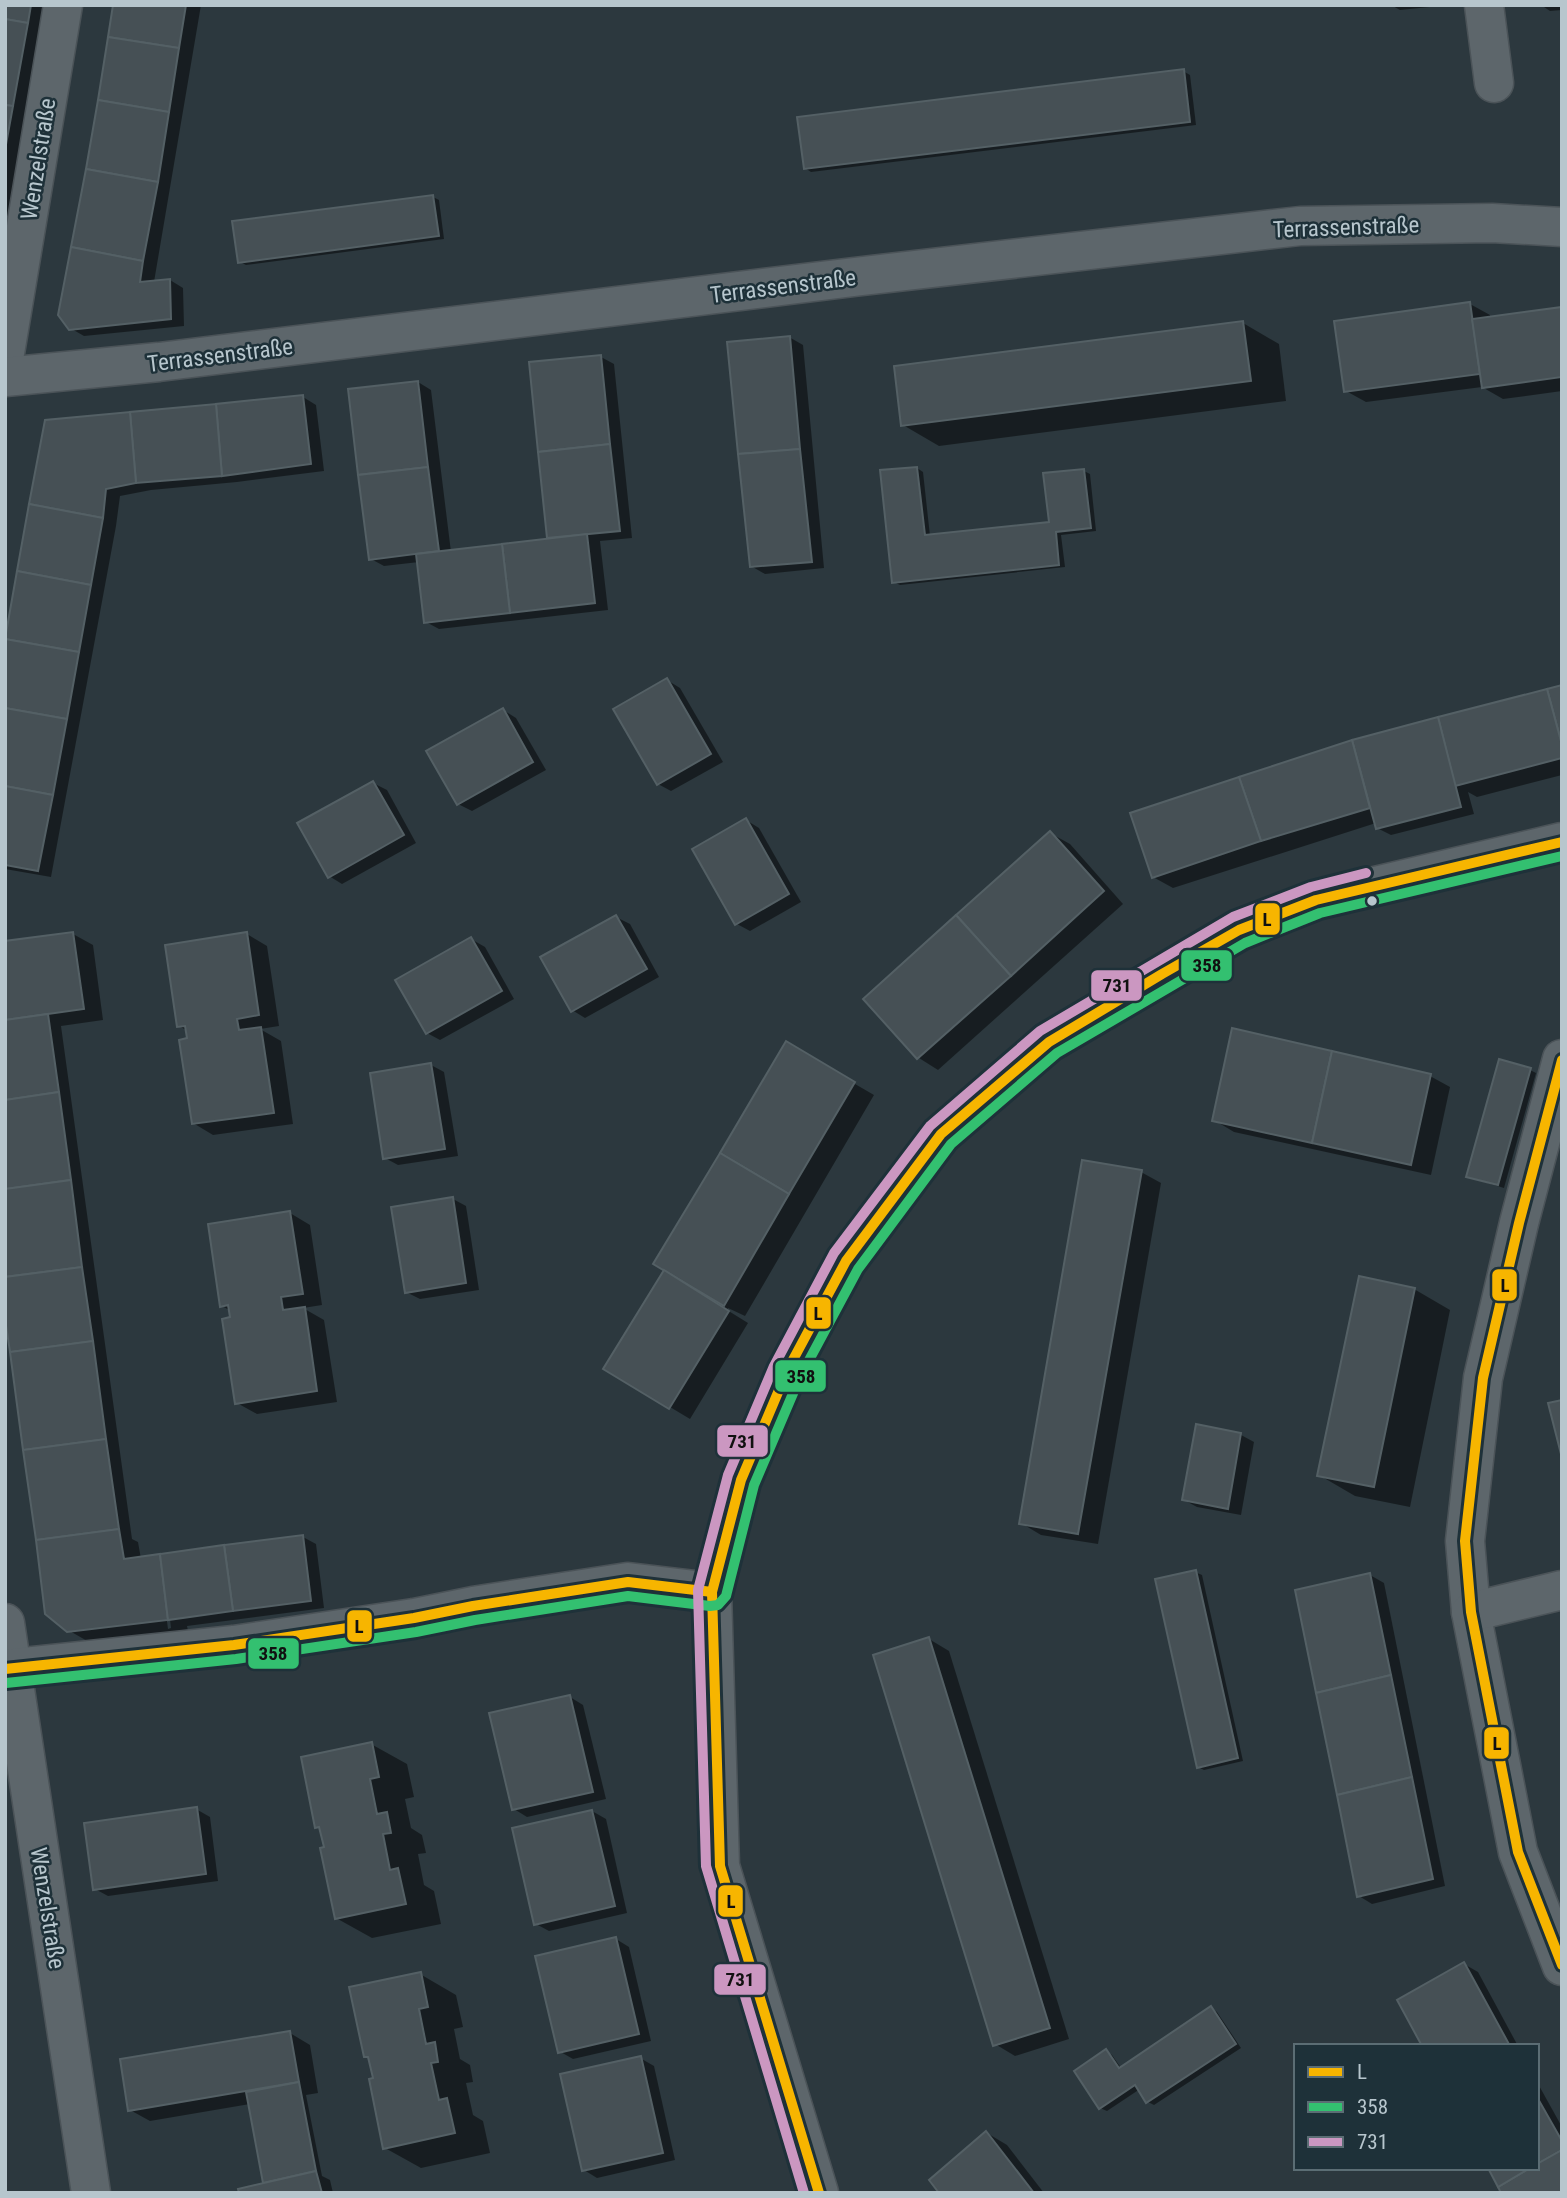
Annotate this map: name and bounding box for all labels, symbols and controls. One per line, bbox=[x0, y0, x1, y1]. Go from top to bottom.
street label: Wenzelstraße bbox=[16, 96, 61, 222]
street label: Terrassenstraße bbox=[1272, 211, 1420, 244]
street label: Terrassenstraße bbox=[709, 264, 858, 309]
street label: Terrassenstraße bbox=[146, 333, 295, 378]
unlabelled marker bbox=[1365, 894, 1379, 908]
line badge: L bbox=[1254, 902, 1281, 936]
text: L bbox=[1262, 908, 1272, 931]
line badge: 358 bbox=[1180, 949, 1233, 982]
text: 358 bbox=[1193, 954, 1221, 977]
line badge: 731 bbox=[1090, 969, 1143, 1002]
text: 731 bbox=[1103, 974, 1131, 997]
line badge: L bbox=[1491, 1268, 1518, 1302]
text: L bbox=[1500, 1274, 1510, 1297]
line badge: L bbox=[805, 1296, 832, 1330]
text: L bbox=[813, 1302, 823, 1325]
line badge: 358 bbox=[774, 1359, 827, 1393]
text: 358 bbox=[787, 1365, 815, 1388]
line badge: 731 bbox=[716, 1424, 769, 1458]
text: 731 bbox=[728, 1430, 756, 1453]
line badge: L bbox=[346, 1609, 373, 1643]
text: L bbox=[354, 1615, 364, 1638]
line badge: 358 bbox=[247, 1637, 300, 1670]
text: 358 bbox=[259, 1642, 287, 1665]
line badge: L bbox=[1483, 1726, 1510, 1760]
text: L bbox=[1492, 1732, 1502, 1755]
street label: Wenzelstraße bbox=[25, 1845, 70, 1971]
line badge: L bbox=[717, 1884, 744, 1918]
text: L bbox=[726, 1890, 736, 1913]
line badge: 731 bbox=[713, 1963, 767, 1996]
text: 731 bbox=[726, 1968, 754, 1991]
legend bbox=[1294, 2044, 1539, 2170]
text: L bbox=[1357, 2060, 1367, 2084]
text: 358 bbox=[1357, 2095, 1388, 2119]
text: 731 bbox=[1357, 2130, 1388, 2154]

